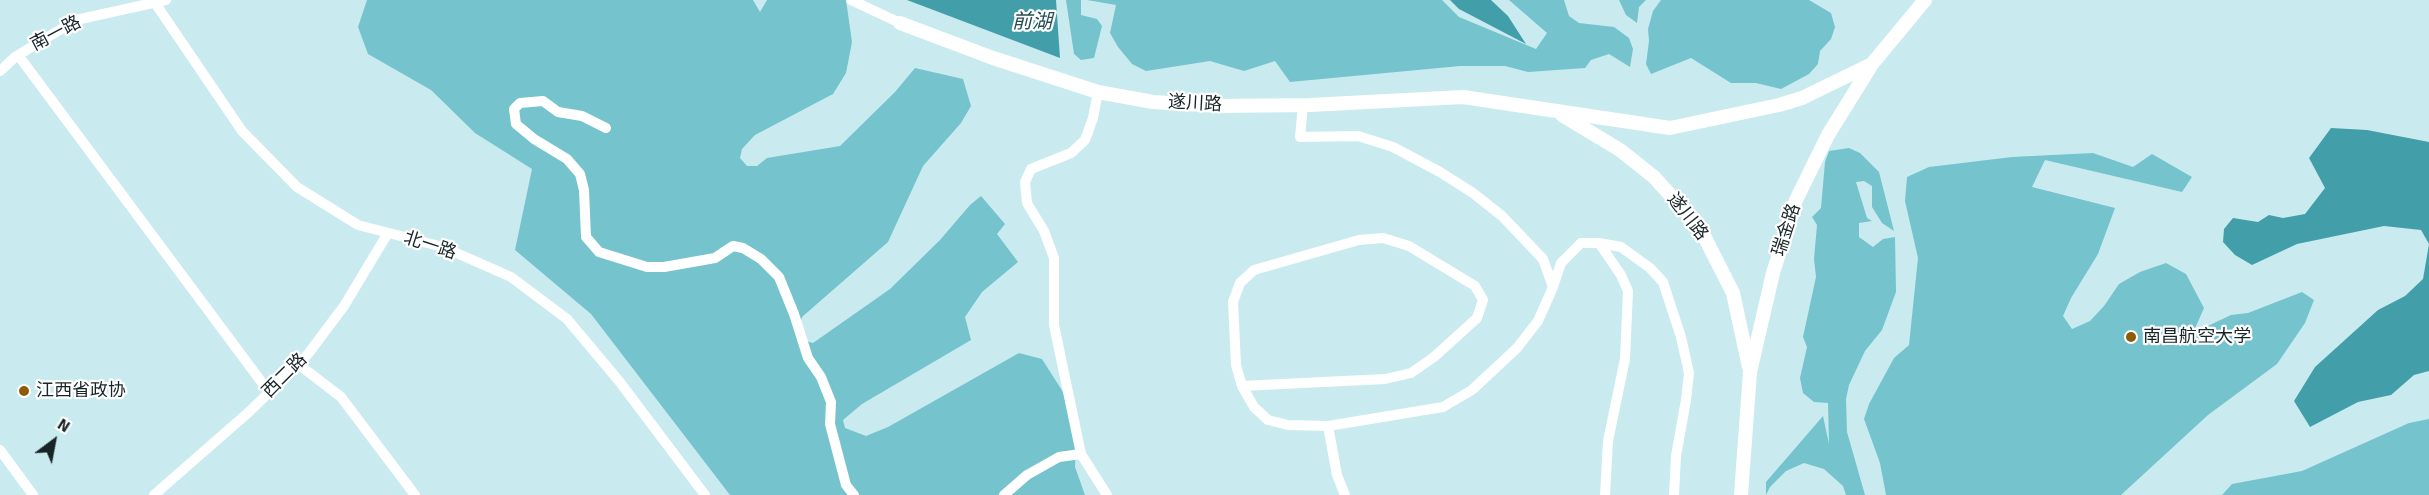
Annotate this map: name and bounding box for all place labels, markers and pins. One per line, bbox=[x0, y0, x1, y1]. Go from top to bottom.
place label: 南昌航空大学 bbox=[2143, 326, 2251, 348]
marker: 南昌航空大学 bbox=[2124, 330, 2138, 344]
place label: 江西省政协 bbox=[36, 380, 126, 402]
marker: 江西省政协 bbox=[17, 384, 31, 398]

